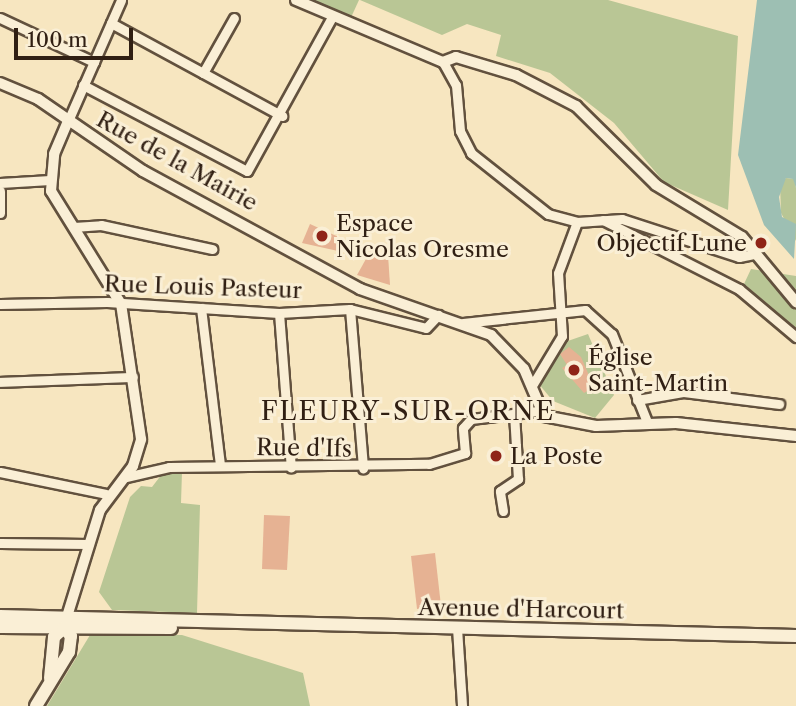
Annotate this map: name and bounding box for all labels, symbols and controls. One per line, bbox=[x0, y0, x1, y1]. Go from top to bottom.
scale bar bbox=[18, 14, 136, 58]
text: 100 m bbox=[27, 27, 88, 52]
street label: Rue de la Mairie bbox=[92, 105, 262, 217]
place label: Espace Nicolas Oresme bbox=[336, 209, 509, 263]
marker: Espace Nicolas Oresme bbox=[314, 228, 330, 244]
place label: Objectif Lune bbox=[597, 229, 747, 257]
marker: Objectif Lune bbox=[753, 235, 769, 251]
street label: Rue Louis Pasteur bbox=[103, 270, 303, 304]
place label: Église Saint-Martin bbox=[588, 343, 728, 397]
marker: Église Saint-Martin bbox=[566, 362, 582, 378]
district label: FLEURY-SUR-ORNE bbox=[263, 396, 553, 428]
street label: Rue d'Ifs bbox=[256, 433, 352, 463]
place label: La Poste bbox=[510, 442, 603, 470]
marker: La Poste bbox=[488, 448, 504, 464]
street label: Avenue d'Harcourt bbox=[418, 593, 624, 625]

